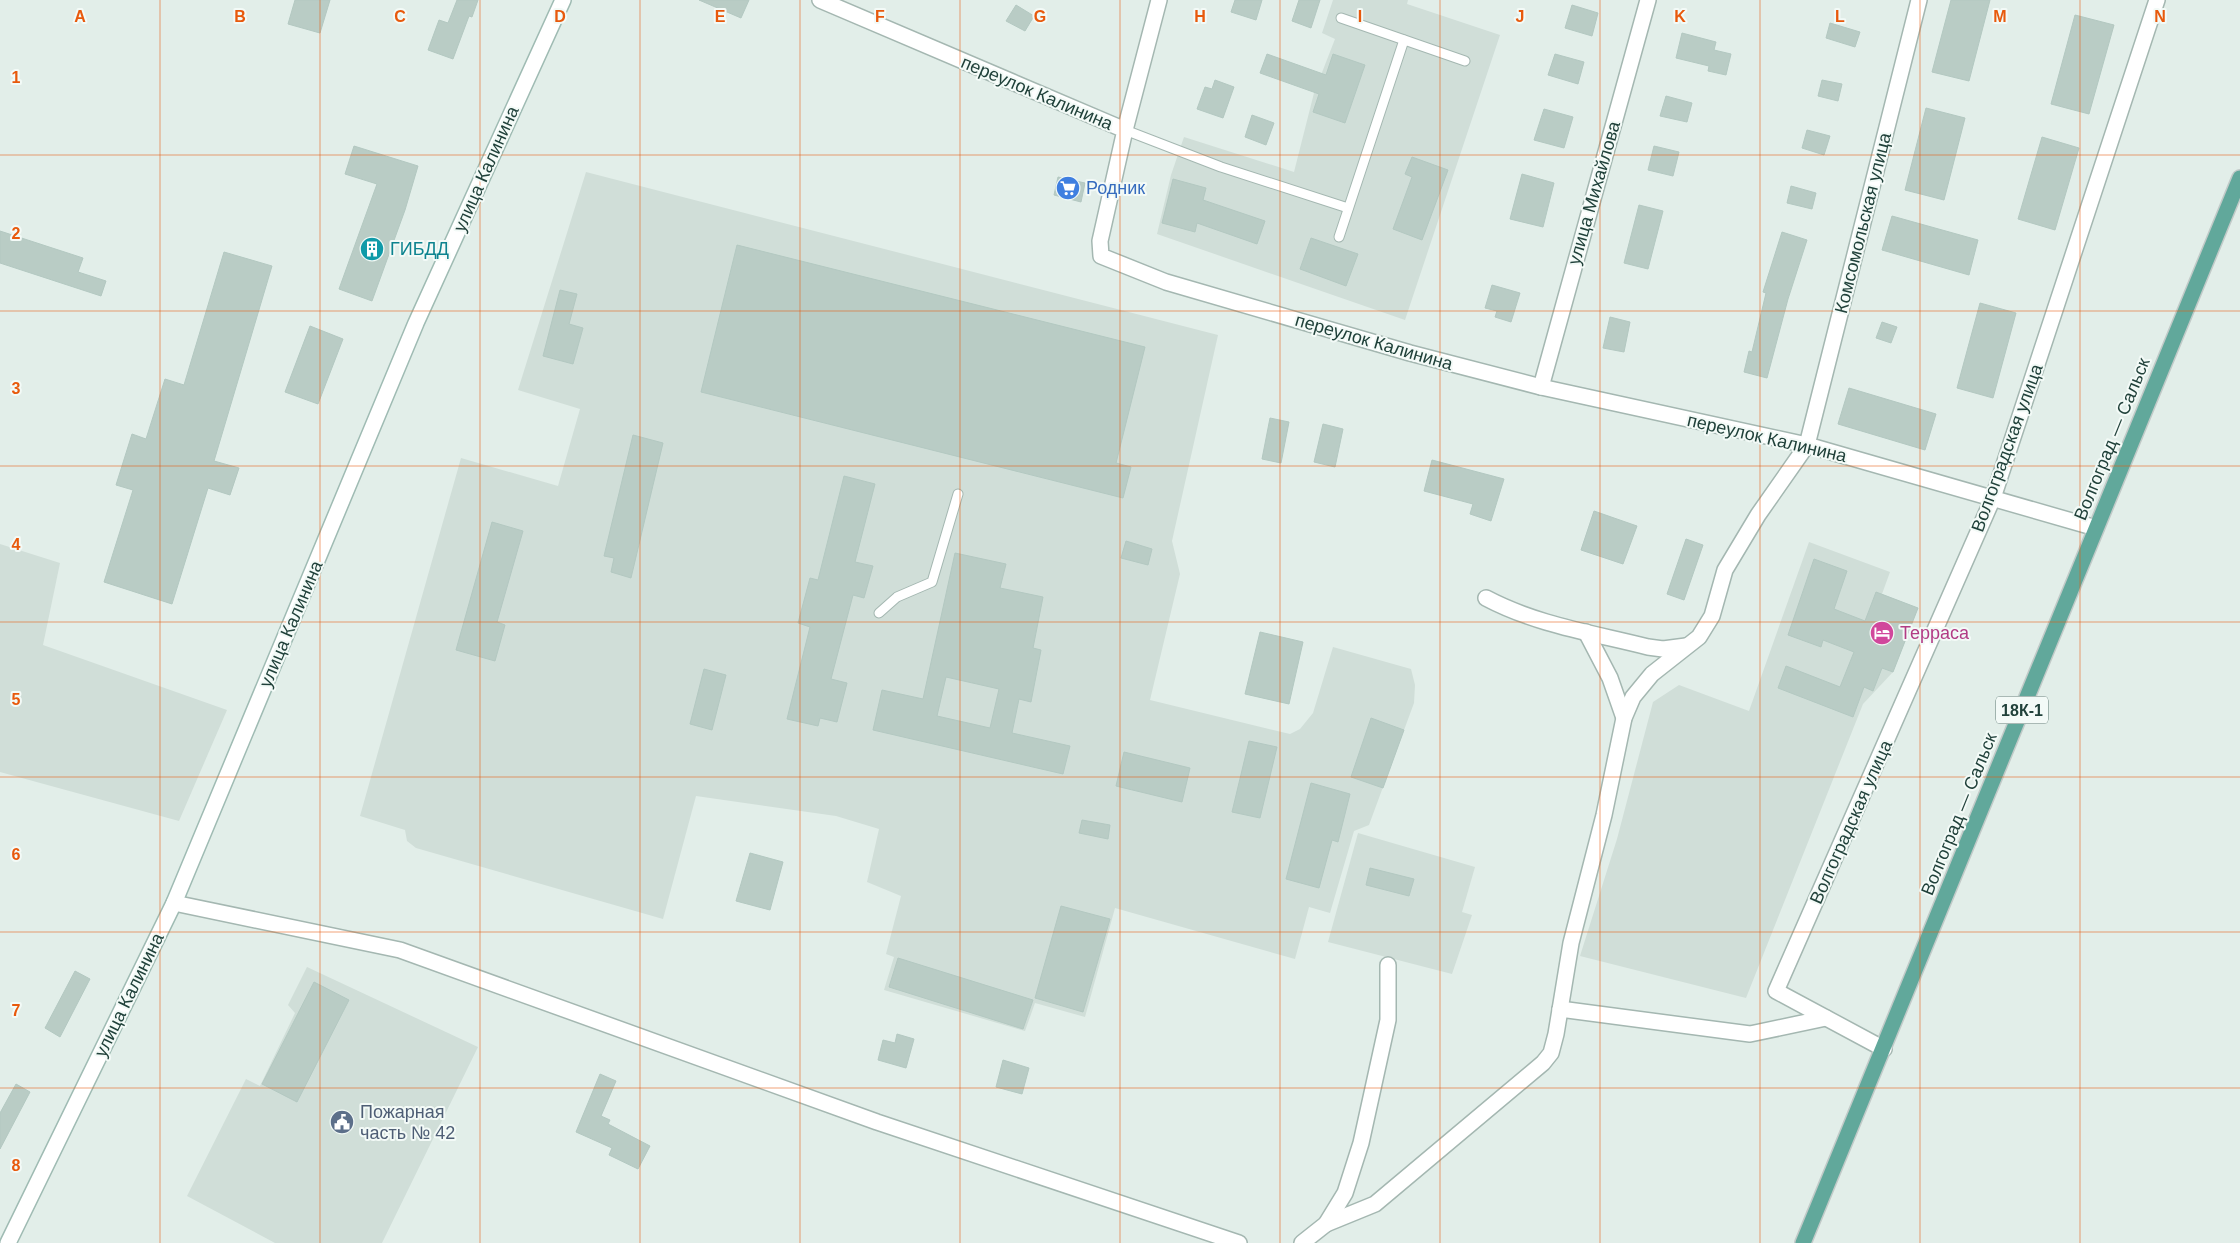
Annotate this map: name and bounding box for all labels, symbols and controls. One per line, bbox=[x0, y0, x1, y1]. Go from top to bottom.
text: A bbox=[74, 8, 86, 25]
text: B bbox=[234, 8, 246, 25]
text: C bbox=[394, 8, 406, 25]
text: D bbox=[554, 8, 566, 25]
text: E bbox=[715, 8, 726, 25]
text: F bbox=[875, 8, 885, 25]
text: G bbox=[1034, 8, 1046, 25]
text: H bbox=[1194, 8, 1206, 25]
text: I bbox=[1358, 8, 1362, 25]
text: J bbox=[1516, 8, 1524, 25]
text: K bbox=[1674, 8, 1686, 25]
text: L bbox=[1835, 8, 1845, 25]
text: M bbox=[1993, 8, 2007, 25]
text: N bbox=[2154, 8, 2166, 25]
street label: переулок Калинина bbox=[958, 52, 1117, 134]
text: 1 bbox=[12, 69, 21, 86]
street label: улица Калинина bbox=[449, 102, 523, 235]
street label: улица Михайлова bbox=[1564, 118, 1624, 267]
street label: Комсомольская улица bbox=[1831, 130, 1895, 315]
supermarket icon: Родник bbox=[1055, 175, 1081, 201]
place label: Родник bbox=[1086, 178, 1145, 198]
text: 2 bbox=[12, 225, 21, 242]
building icon: ГИБДД bbox=[359, 236, 385, 262]
place label: ГИБДД bbox=[390, 239, 449, 259]
street label: переулок Калинина bbox=[1293, 310, 1456, 374]
street label: Волгоград — Сальск bbox=[2070, 355, 2154, 523]
street label: Волгоградская улица bbox=[1967, 361, 2047, 535]
text: 3 bbox=[12, 380, 21, 397]
street label: переулок Калинина bbox=[1685, 410, 1850, 466]
text: 4 bbox=[12, 536, 21, 553]
street label: улица Калинина bbox=[255, 557, 327, 690]
hotel icon: Терраса bbox=[1869, 620, 1895, 646]
place label: Терраса bbox=[1900, 623, 1970, 643]
text: 5 bbox=[12, 691, 21, 708]
road number: 18К-1 bbox=[1996, 696, 2048, 724]
street label: Волгоград — Сальск bbox=[1917, 730, 2001, 898]
street label: Волгоградская улица bbox=[1806, 736, 1897, 907]
text: 6 bbox=[12, 846, 21, 863]
street label: улица Калинина bbox=[90, 929, 168, 1060]
text: 7 bbox=[12, 1002, 21, 1019]
place label: Пожарная часть № 42 bbox=[360, 1102, 455, 1143]
public building icon: Пожарная часть № 42 bbox=[329, 1109, 355, 1135]
text: 8 bbox=[12, 1157, 21, 1174]

